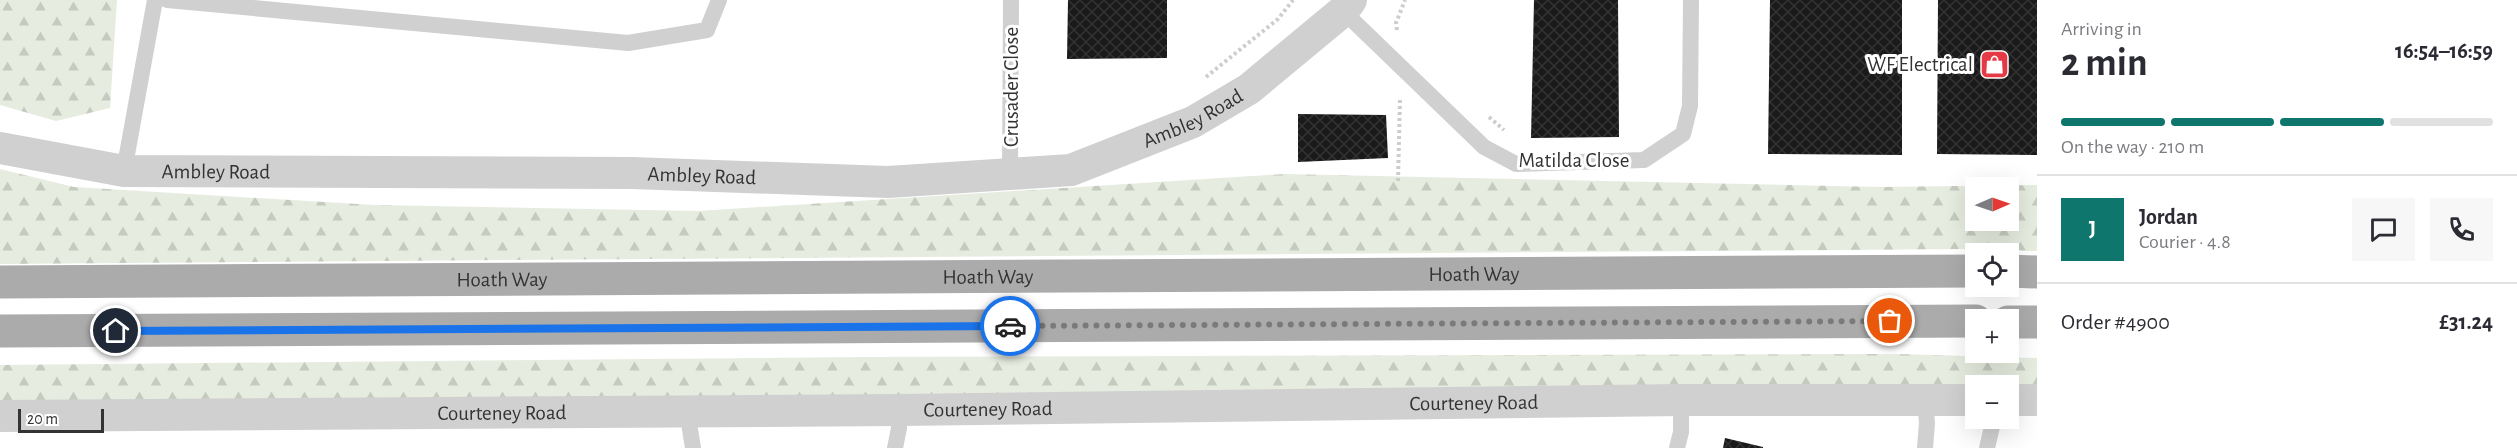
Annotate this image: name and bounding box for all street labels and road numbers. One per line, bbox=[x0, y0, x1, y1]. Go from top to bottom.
street label: Crusader Close bbox=[1001, 27, 1022, 147]
street label: Ambley Road bbox=[1140, 85, 1247, 152]
street label: Matilda Close bbox=[1519, 150, 1629, 171]
street label: Ambley Road bbox=[162, 161, 270, 183]
street label: Ambley Road bbox=[647, 164, 757, 188]
street label: Hoath Way bbox=[1428, 264, 1520, 285]
street label: Hoath Way bbox=[942, 266, 1034, 288]
street label: Hoath Way bbox=[456, 269, 548, 290]
street label: Courteney Road bbox=[1409, 392, 1539, 414]
street label: Courteney Road bbox=[923, 398, 1053, 421]
street label: Courteney Road bbox=[437, 402, 567, 424]

